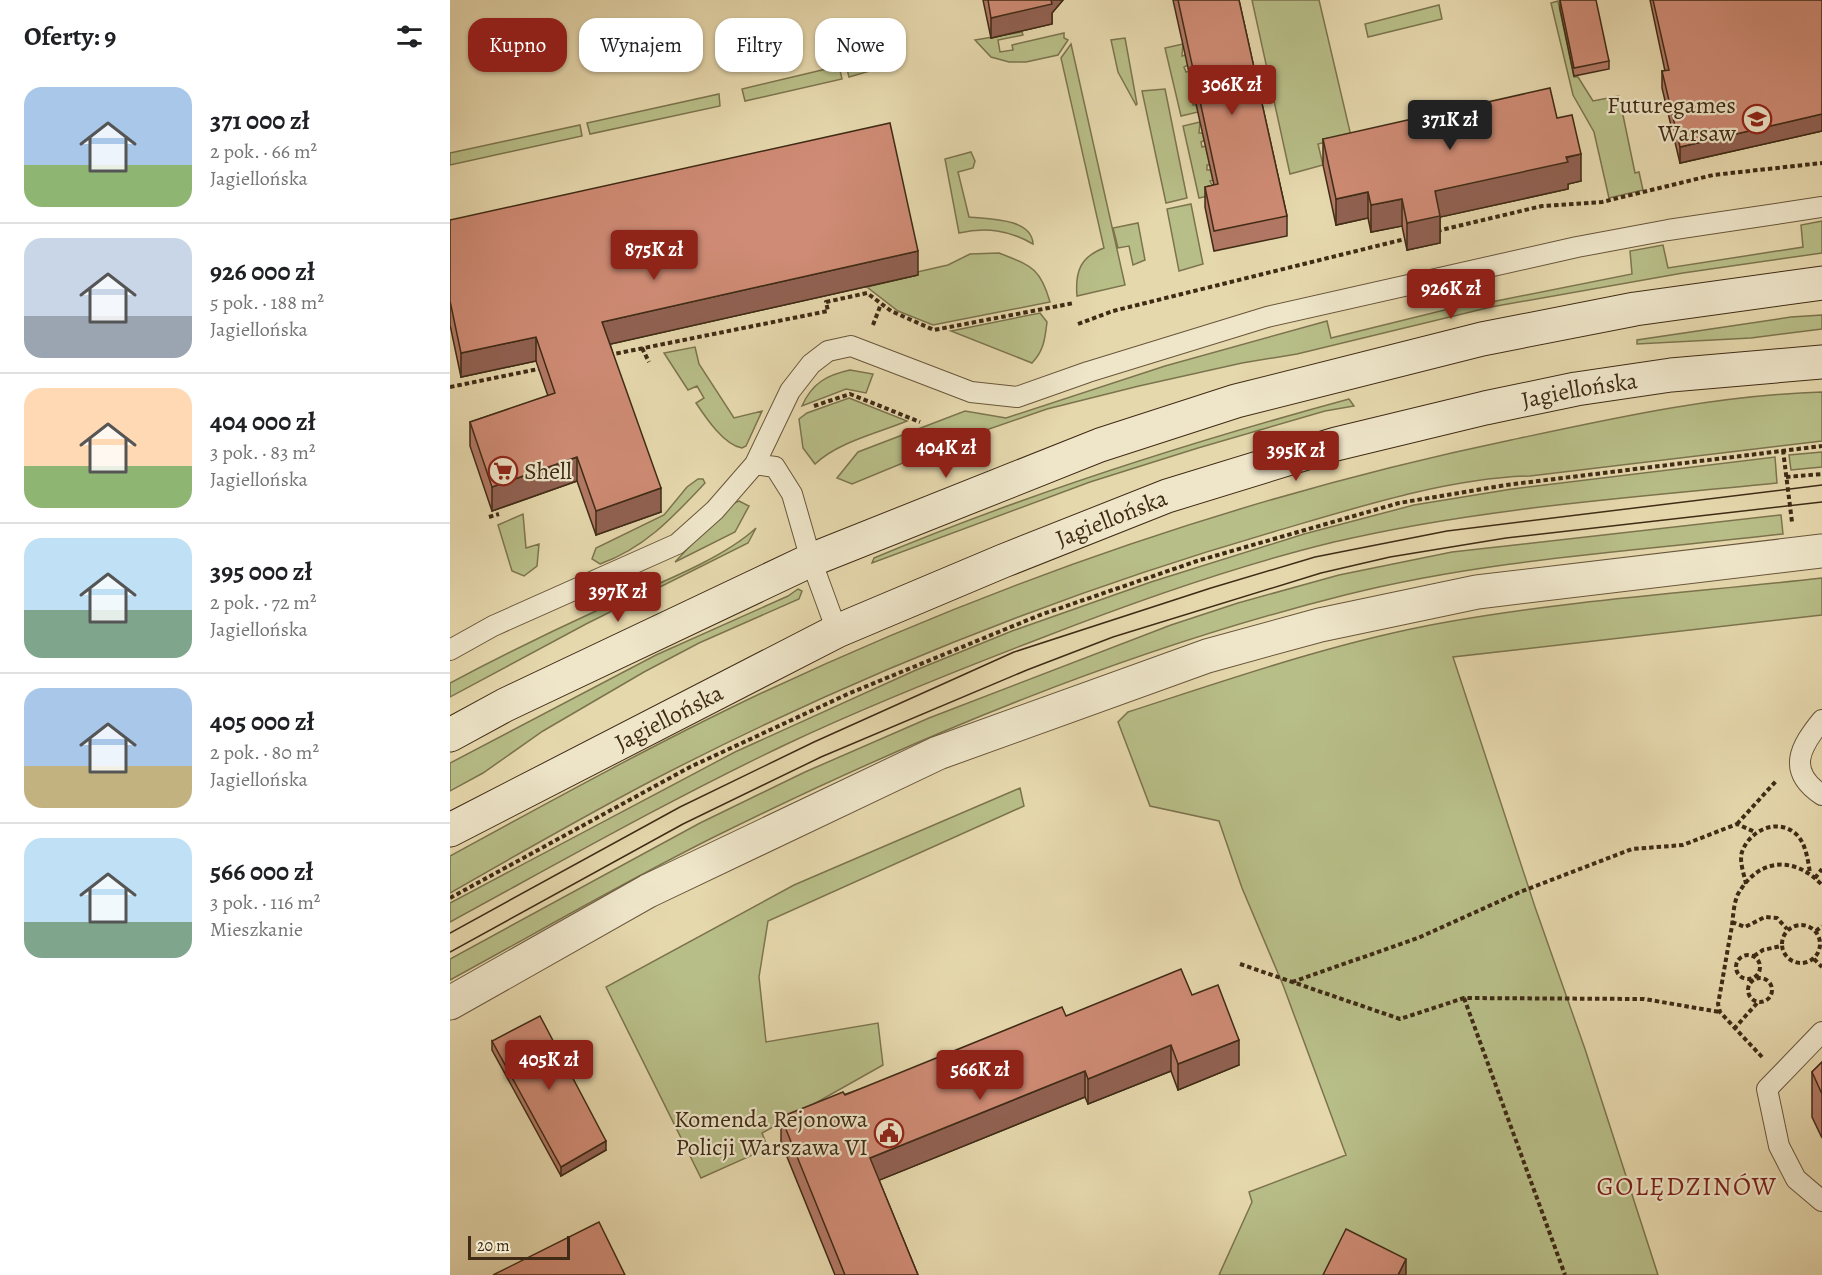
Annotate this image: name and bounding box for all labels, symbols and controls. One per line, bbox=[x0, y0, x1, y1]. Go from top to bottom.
chip: Kupno bbox=[468, 18, 567, 72]
chip: Wynajem bbox=[579, 18, 703, 72]
chip: Filtry bbox=[715, 18, 803, 72]
chip: Nowe bbox=[815, 18, 906, 72]
text: Oferty: 9 bbox=[24, 19, 116, 54]
icon: filters bbox=[393, 20, 426, 53]
pin: 306K zł bbox=[1177, 65, 1287, 116]
text: 306K zł bbox=[1202, 71, 1262, 98]
place label: Futuregames Warsaw bbox=[1607, 89, 1736, 149]
pin: 371K zł bbox=[1395, 100, 1505, 151]
text: 371 000 zł bbox=[210, 103, 310, 138]
school or university icon: Futuregames Warsaw bbox=[1741, 103, 1773, 135]
text: 371K zł bbox=[1422, 106, 1478, 133]
icon: home bbox=[72, 111, 144, 183]
text: 2 pok. · 66 m² bbox=[210, 138, 317, 165]
text: Jagiellońska bbox=[210, 165, 308, 192]
pin: 875K zł bbox=[599, 230, 709, 281]
text: 875K zł bbox=[625, 236, 683, 263]
text: 926 000 zł bbox=[210, 254, 315, 289]
icon: home bbox=[72, 262, 144, 334]
pin: 926K zł bbox=[1396, 269, 1506, 320]
text: 926K zł bbox=[1421, 275, 1481, 302]
text: 5 pok. · 188 m² bbox=[210, 289, 324, 316]
text: Jagiellońska bbox=[210, 316, 308, 343]
street label: Jagiellońska bbox=[1518, 364, 1640, 416]
text: 404 000 zł bbox=[210, 404, 316, 439]
icon: home bbox=[72, 412, 144, 484]
pin: 404K zł bbox=[891, 428, 1001, 479]
pin: 395K zł bbox=[1241, 431, 1351, 482]
text: 404K zł bbox=[916, 434, 976, 461]
text: 395K zł bbox=[1267, 437, 1325, 464]
text: 3 pok. · 83 m² bbox=[210, 439, 316, 466]
supermarket icon: Shell bbox=[487, 455, 519, 487]
place label: Shell bbox=[524, 455, 572, 487]
text: Jagiellońska bbox=[210, 466, 308, 493]
street label: Jagiellońska bbox=[1051, 481, 1173, 555]
text: 395 000 zł bbox=[210, 554, 312, 589]
icon: home bbox=[72, 562, 144, 634]
pin: 397K zł bbox=[563, 572, 673, 623]
text: 397K zł bbox=[589, 578, 647, 605]
text: 2 pok. · 72 m² bbox=[210, 589, 317, 616]
text: Jagiellońska bbox=[210, 616, 308, 643]
street label: Jagiellońska bbox=[609, 676, 729, 759]
text: 405 000 zł bbox=[210, 704, 315, 739]
icon: home bbox=[72, 712, 144, 784]
text: 2 pok. · 80 m² bbox=[210, 739, 319, 766]
text: Jagiellońska bbox=[210, 766, 308, 793]
text: 566 000 zł bbox=[210, 854, 313, 889]
icon: home bbox=[72, 862, 144, 934]
text: 3 pok. · 116 m² bbox=[210, 889, 320, 916]
text: Mieszkanie bbox=[210, 916, 303, 943]
pin: 405K zł bbox=[494, 1040, 604, 1091]
text: 405K zł bbox=[519, 1046, 579, 1073]
pin: 566K zł bbox=[925, 1050, 1035, 1101]
text: 566K zł bbox=[950, 1056, 1010, 1083]
place label: Komenda Rejonowa Policji Warszawa VI bbox=[674, 1103, 869, 1163]
public building icon: Komenda Rejonowa Policji Warszawa VI bbox=[873, 1117, 905, 1149]
district label: GOLĘDZINÓW bbox=[1597, 1169, 1777, 1204]
scale bar bbox=[468, 1233, 570, 1260]
text: 20 m bbox=[477, 1235, 510, 1257]

